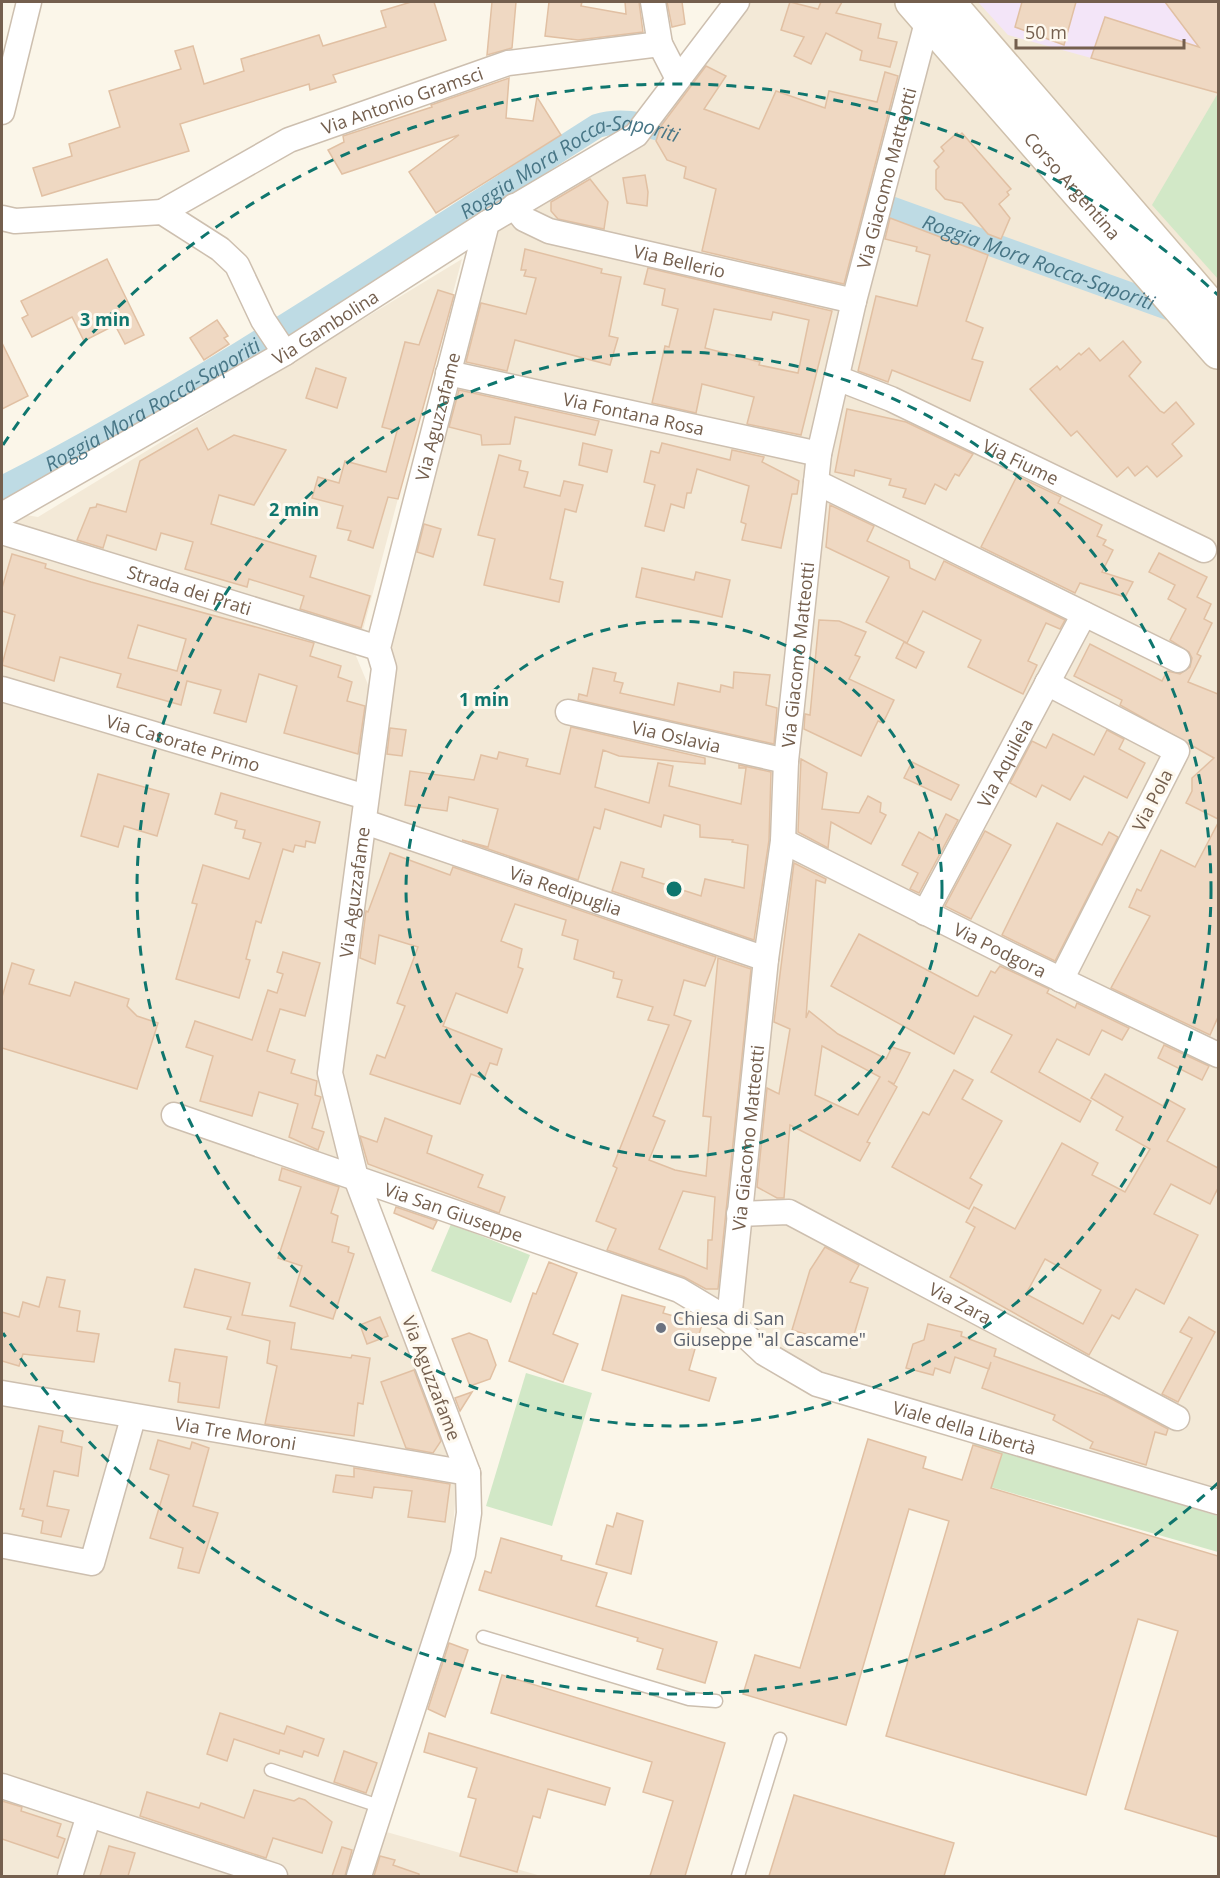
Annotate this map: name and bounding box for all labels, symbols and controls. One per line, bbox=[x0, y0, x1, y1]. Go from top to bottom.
scale bar bbox=[1016, 12, 1184, 50]
text: 50 m bbox=[1025, 20, 1067, 44]
street label: Via Antonio Gramsci bbox=[318, 61, 486, 140]
street label: Via Giacomo Matteotti bbox=[851, 85, 921, 271]
water label: Roggia Mora Rocca-Saporiti bbox=[454, 109, 684, 224]
street label: Corso Argentina bbox=[1019, 127, 1126, 245]
water label: Roggia Mora Rocca-Saporiti bbox=[919, 207, 1159, 316]
street label: Via Bellerio bbox=[631, 239, 728, 283]
street label: Via Gambolina bbox=[268, 284, 383, 370]
text: 3 min bbox=[80, 307, 130, 331]
water label: Roggia Mora Rocca-Saporiti bbox=[40, 331, 266, 477]
street label: Via Aguzzafame bbox=[409, 350, 465, 483]
street label: Via Fontana Rosa bbox=[561, 386, 706, 441]
street label: Via Fiume bbox=[979, 433, 1063, 490]
text: 2 min bbox=[269, 497, 319, 521]
street label: Strada dei Prati bbox=[124, 559, 254, 620]
street label: Via Giacomo Matteotti bbox=[776, 561, 819, 749]
text: 1 min bbox=[459, 687, 509, 711]
street label: Via Casorate Primo bbox=[103, 709, 263, 777]
street label: Via Aquileia bbox=[971, 714, 1038, 811]
street label: Via Oslavia bbox=[629, 715, 723, 758]
street label: Via Pola bbox=[1126, 765, 1178, 835]
street label: Via Aguzzafame bbox=[333, 825, 375, 959]
street label: Via Redipuglia bbox=[506, 860, 625, 921]
centre of rings bbox=[664, 879, 684, 899]
street label: Via Podgora bbox=[950, 917, 1051, 983]
street label: Via Giacomo Matteotti bbox=[726, 1044, 769, 1232]
street label: Via San Giuseppe bbox=[381, 1177, 526, 1247]
street label: Via Zara bbox=[925, 1276, 996, 1329]
place label: Chiesa di San Giuseppe "al Cascame" bbox=[673, 1306, 866, 1351]
street label: Via Aguzzafame bbox=[397, 1312, 467, 1444]
marker: Chiesa di San Giuseppe "al Cascame" bbox=[654, 1321, 668, 1335]
street label: Viale della Libertà bbox=[890, 1395, 1039, 1460]
street label: Via Tre Moroni bbox=[173, 1411, 298, 1455]

